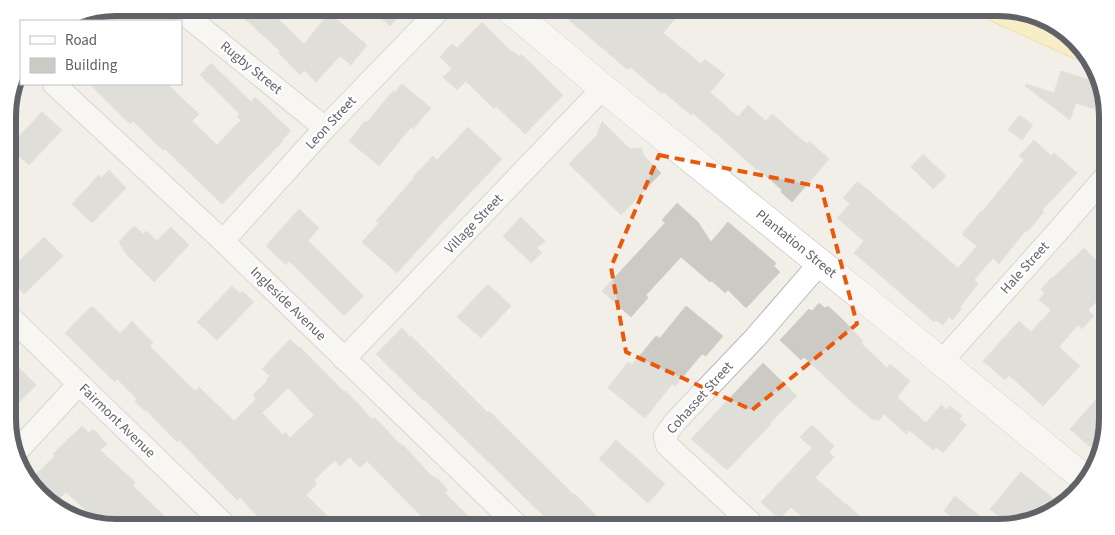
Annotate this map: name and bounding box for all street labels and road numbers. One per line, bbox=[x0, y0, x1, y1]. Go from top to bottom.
street label: Rugby Street bbox=[216, 37, 287, 99]
street label: Leon Street bbox=[301, 92, 361, 154]
street label: Village Street bbox=[440, 189, 508, 258]
street label: Plantation Street bbox=[751, 205, 841, 283]
street label: Hale Street bbox=[996, 237, 1054, 299]
street label: Ingleside Avenue bbox=[245, 262, 331, 346]
street label: Cohasset Street bbox=[662, 357, 738, 439]
street label: Fairmont Avenue bbox=[74, 379, 160, 463]

